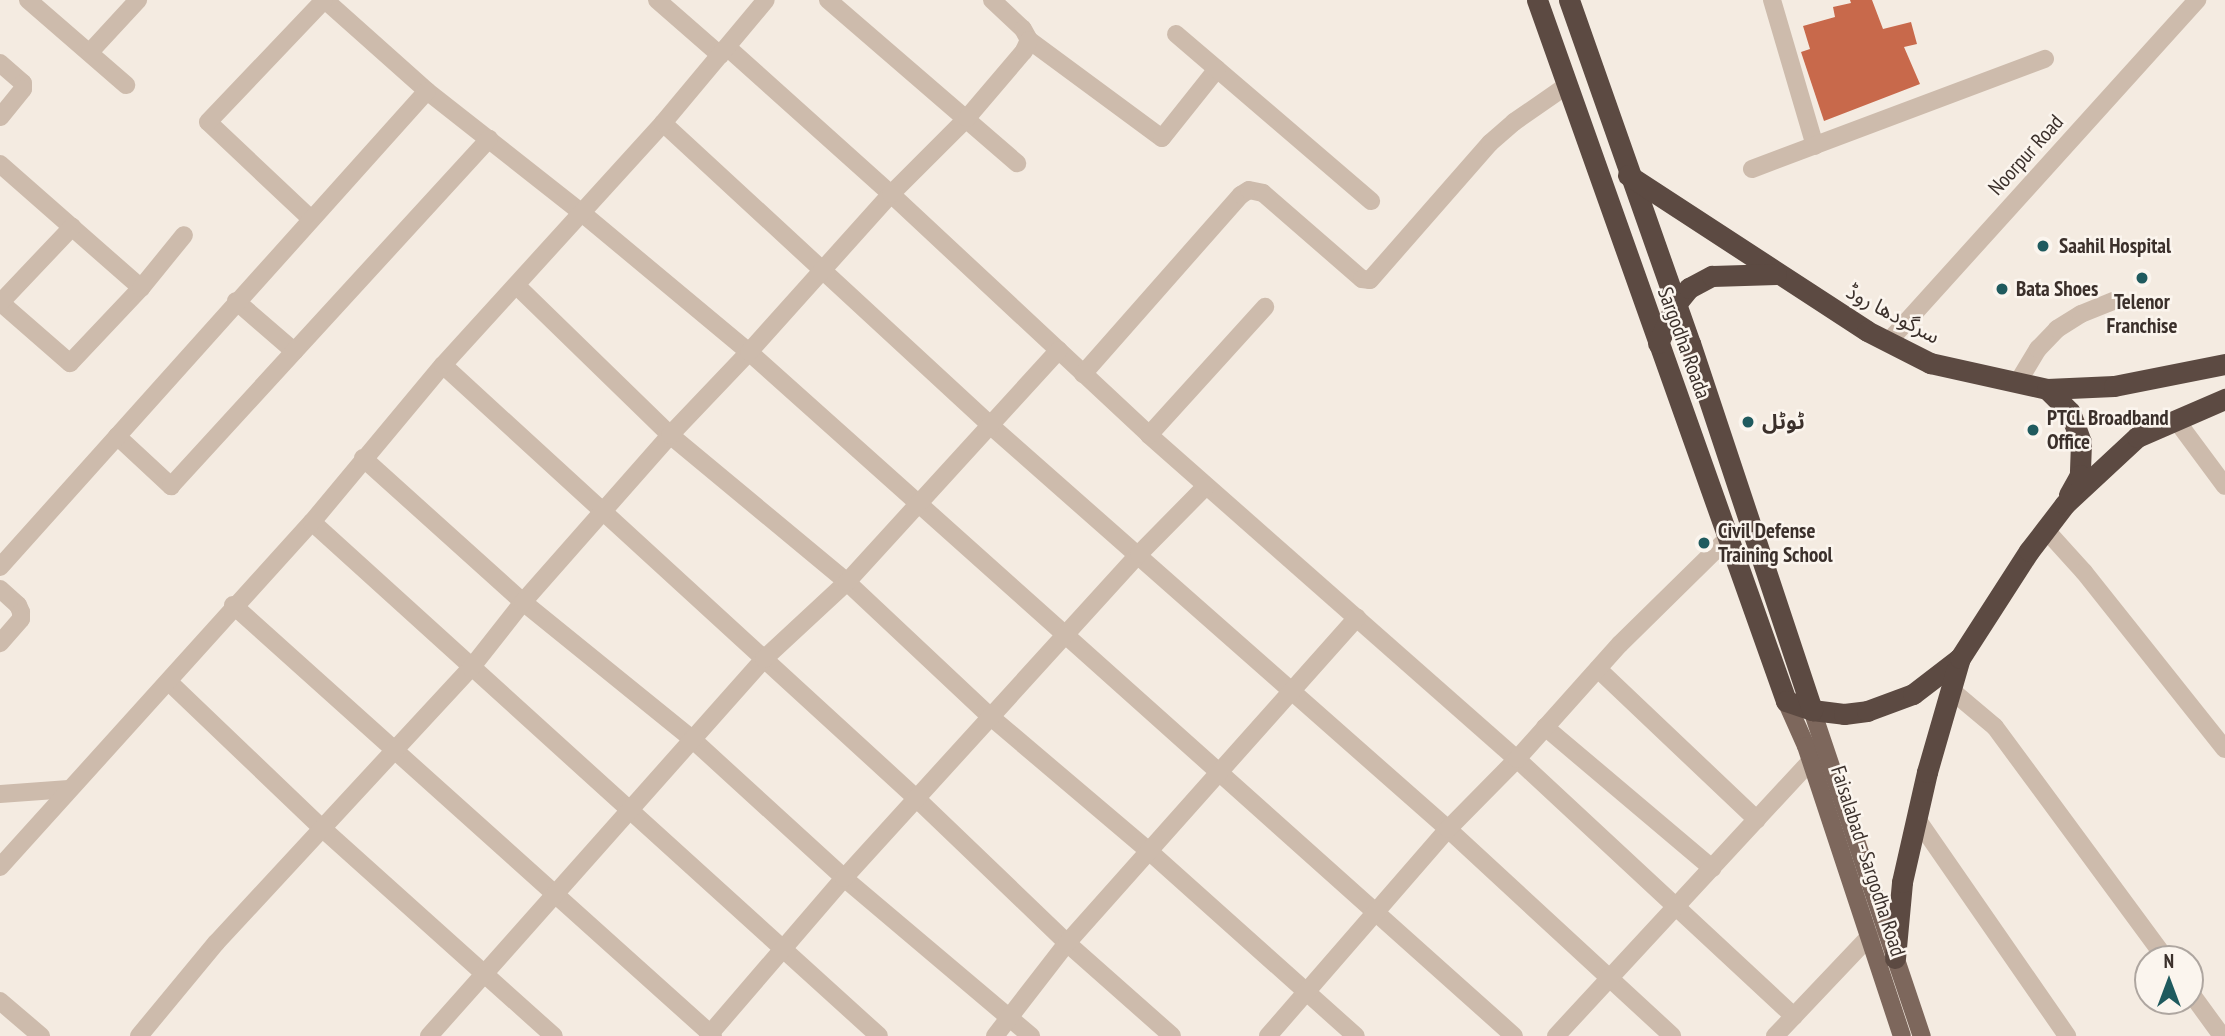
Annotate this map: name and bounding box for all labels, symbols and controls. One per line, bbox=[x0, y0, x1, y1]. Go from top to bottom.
street label: Noorpur Road bbox=[1983, 110, 2069, 200]
place label: Saahil Hospital bbox=[2059, 233, 2171, 259]
marker: Saahil Hospital bbox=[2033, 236, 2053, 256]
marker: Telenor Franchise bbox=[2134, 270, 2150, 286]
place label: Bata Shoes bbox=[2016, 276, 2098, 302]
street label: سرگودھا روڈ bbox=[1842, 279, 1944, 349]
marker: Bata Shoes bbox=[1994, 281, 2010, 297]
street label: Sargodha Roada bbox=[1652, 284, 1716, 402]
place label: Telenor Franchise bbox=[2107, 289, 2177, 339]
place label: PTCL Broadband Office bbox=[2047, 405, 2170, 455]
place label: ٹوٹل bbox=[1762, 409, 1805, 435]
marker: ٹوٹل bbox=[1740, 414, 1756, 430]
marker: PTCL Broadband Office bbox=[2025, 422, 2041, 438]
place label: Civil Defense Training School bbox=[1718, 518, 1833, 568]
marker: Civil Defense Training School bbox=[1696, 535, 1712, 551]
street label: Faisalabad - Sargodha Road bbox=[1825, 762, 1911, 960]
north arrow bbox=[2134, 945, 2204, 1015]
text: N bbox=[2164, 949, 2174, 973]

